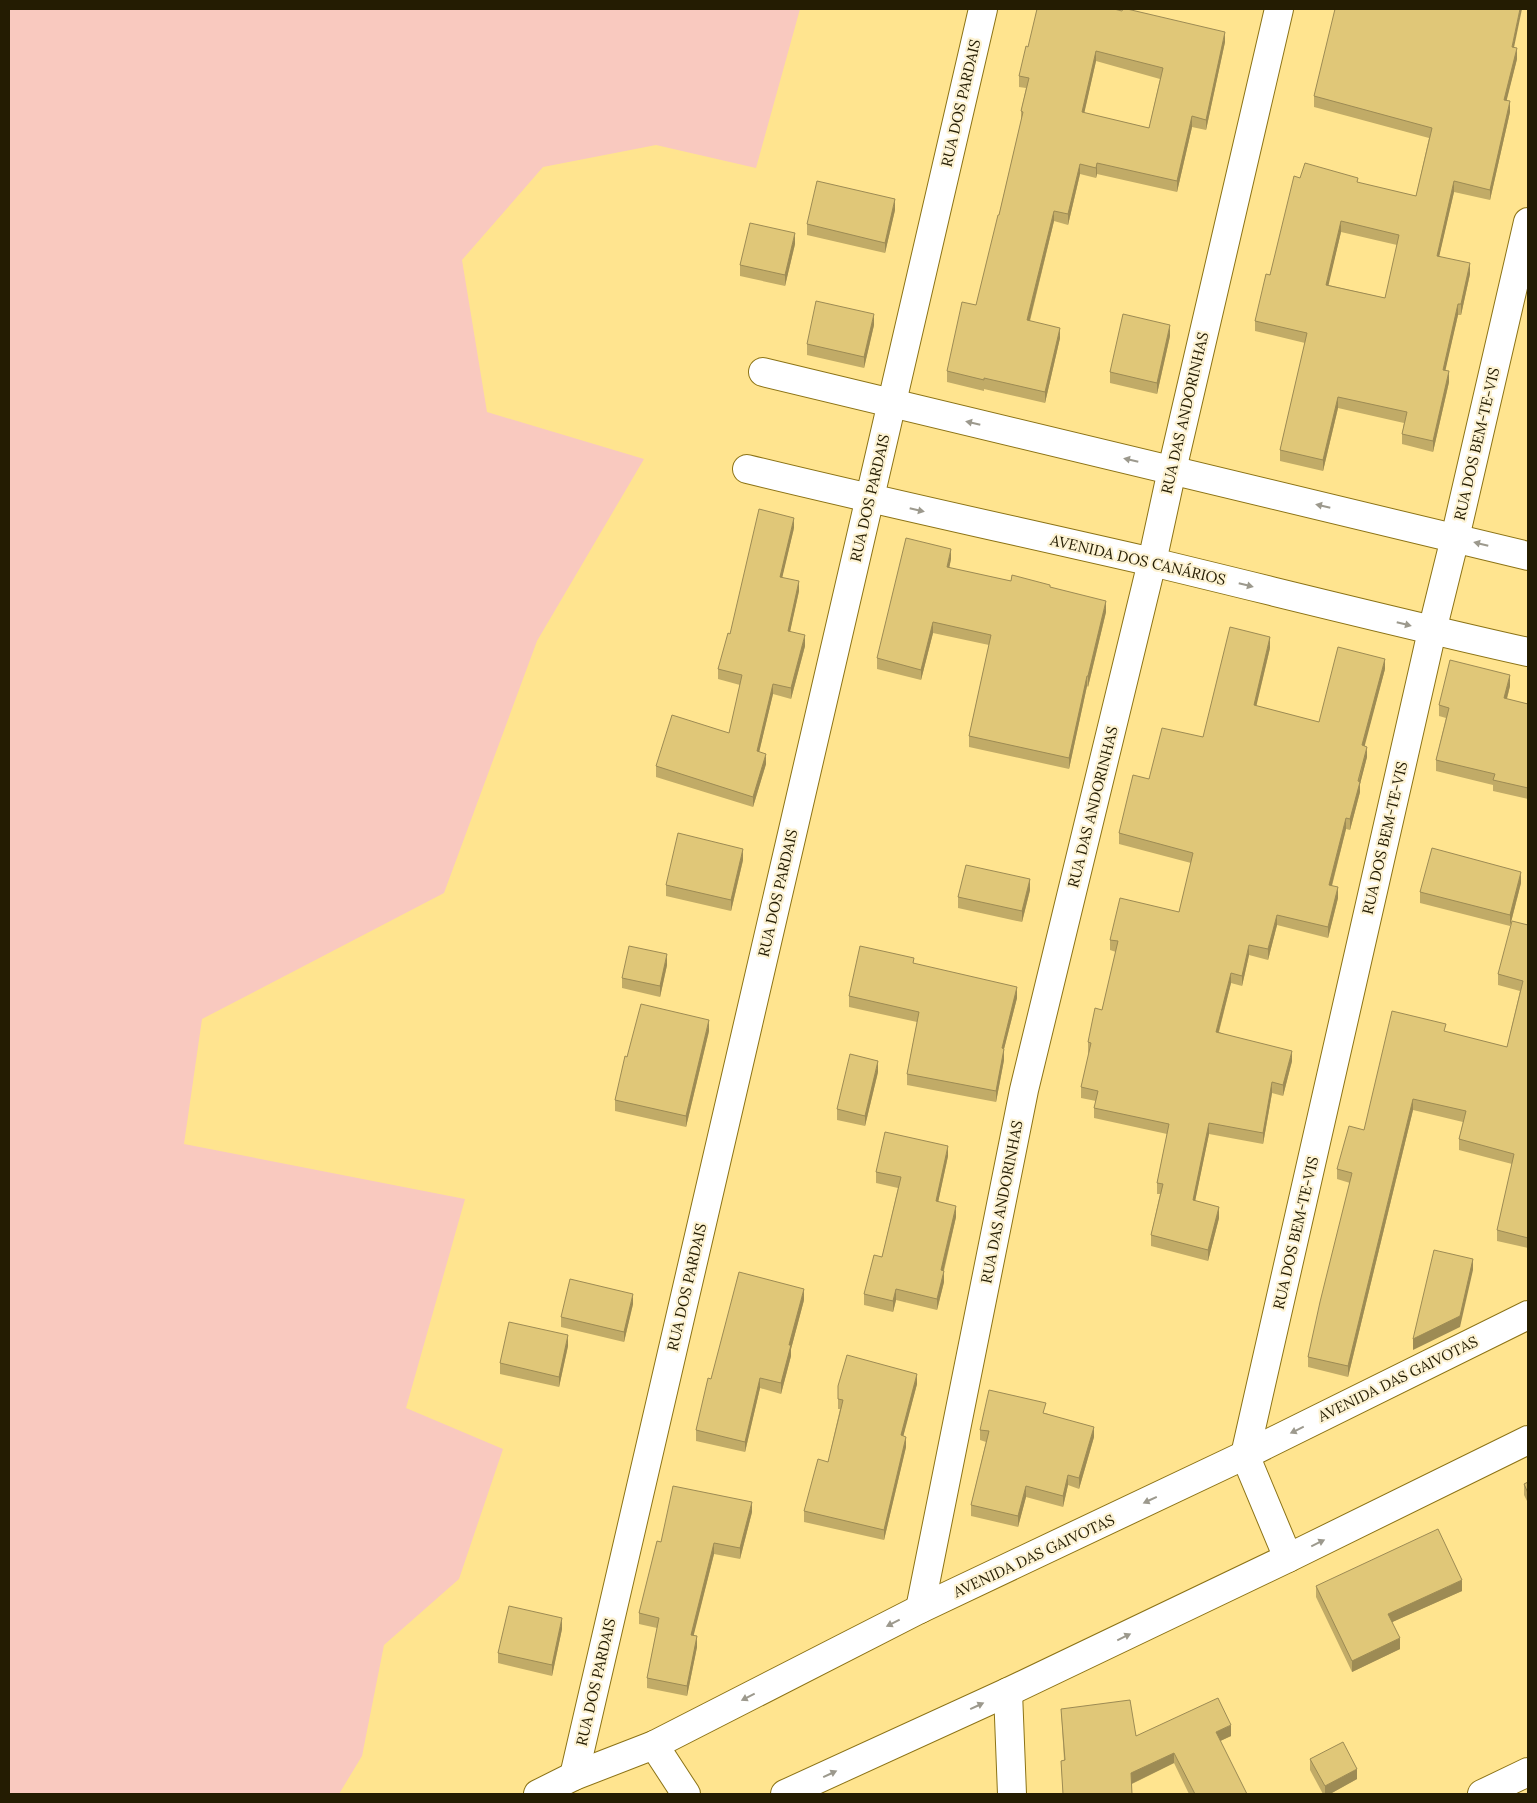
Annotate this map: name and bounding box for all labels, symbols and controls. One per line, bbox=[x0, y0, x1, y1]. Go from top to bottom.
street label: RUA DOS PARDAIS bbox=[937, 37, 984, 169]
street label: RUA DAS ANDORINHAS bbox=[1157, 330, 1212, 496]
street label: RUA DOS BEM-TE-VIS bbox=[1450, 366, 1503, 522]
one-way arrow bbox=[965, 419, 980, 427]
street label: RUA DOS PARDAIS bbox=[846, 432, 893, 564]
one-way arrow bbox=[1123, 456, 1138, 464]
one-way arrow bbox=[1315, 502, 1330, 510]
one-way arrow bbox=[910, 506, 926, 514]
street label: AVENIDA DOS CANÁRIOS bbox=[1048, 530, 1228, 589]
one-way arrow bbox=[1473, 540, 1488, 548]
one-way arrow bbox=[1238, 581, 1253, 589]
one-way arrow bbox=[1396, 620, 1411, 628]
street label: RUA DAS ANDORINHAS bbox=[1063, 724, 1122, 890]
street label: RUA DOS BEM-TE-VIS bbox=[1358, 760, 1411, 916]
street label: RUA DOS PARDAIS bbox=[754, 827, 801, 959]
street label: RUA DAS ANDORINHAS bbox=[976, 1119, 1027, 1285]
street label: RUA DOS BEM-TE-VIS bbox=[1269, 1155, 1322, 1311]
street label: RUA DOS PARDAIS bbox=[663, 1221, 710, 1353]
street label: AVENIDA DAS GAIVOTAS bbox=[1314, 1332, 1481, 1426]
one-way arrow bbox=[1289, 1426, 1304, 1434]
one-way arrow bbox=[1143, 1497, 1157, 1505]
street label: AVENIDA DAS GAIVOTAS bbox=[949, 1510, 1117, 1602]
one-way arrow bbox=[1311, 1539, 1325, 1547]
street label: RUA DOS PARDAIS bbox=[572, 1616, 619, 1748]
one-way arrow bbox=[886, 1619, 900, 1627]
one-way arrow bbox=[1117, 1632, 1131, 1640]
one-way arrow bbox=[741, 1693, 755, 1701]
one-way arrow bbox=[970, 1702, 985, 1711]
one-way arrow bbox=[823, 1770, 837, 1778]

